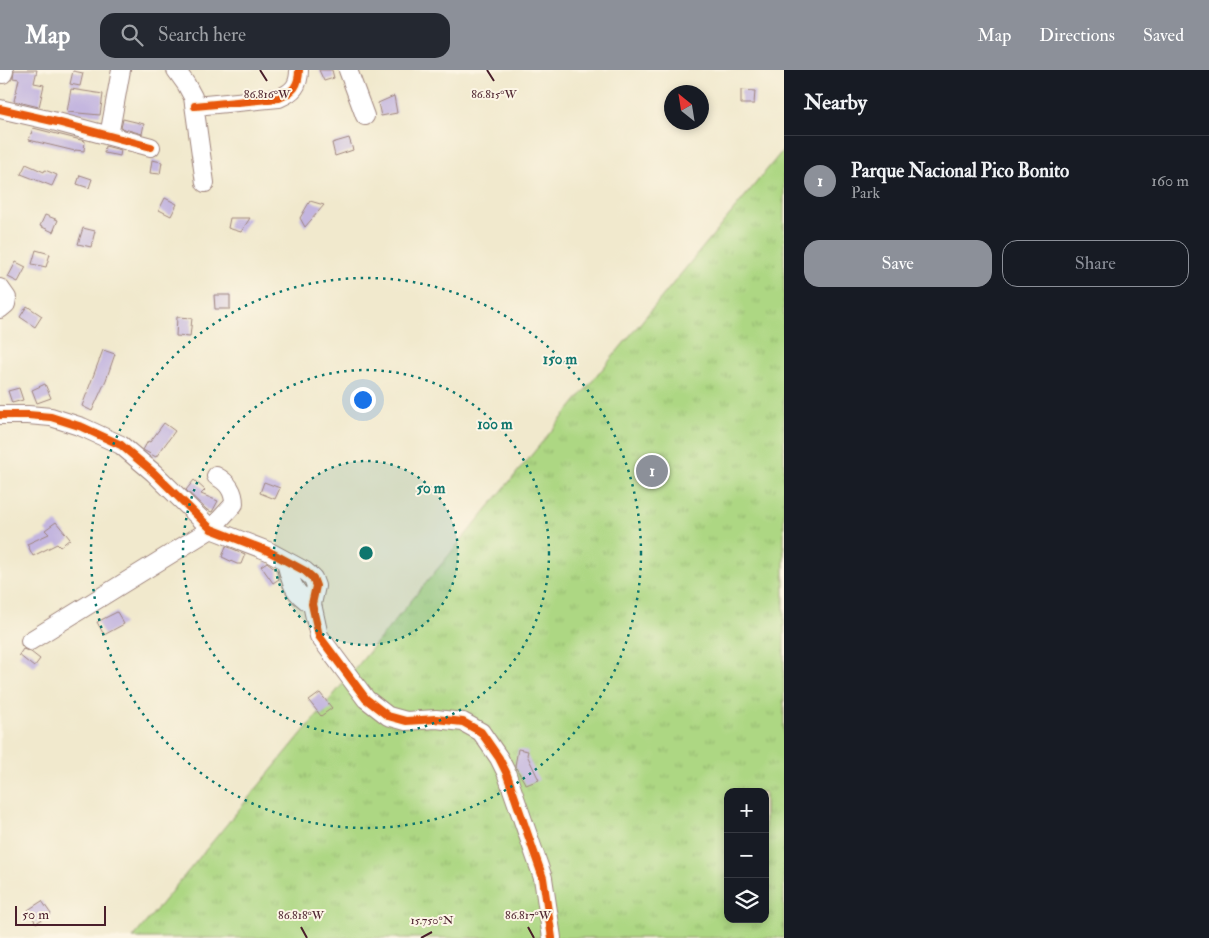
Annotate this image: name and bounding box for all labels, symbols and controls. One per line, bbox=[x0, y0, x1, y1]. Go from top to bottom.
search box bbox=[100, 13, 450, 58]
text: Map bbox=[25, 20, 70, 51]
icon: search bbox=[118, 21, 146, 49]
text: Search here bbox=[158, 23, 246, 47]
text: Map bbox=[978, 24, 1011, 47]
text: Directions bbox=[1039, 24, 1115, 47]
text: Saved bbox=[1143, 24, 1184, 47]
north arrow bbox=[664, 85, 709, 130]
text: 86.816°W bbox=[244, 87, 291, 102]
text: 86.815°W bbox=[471, 87, 518, 102]
text: Nearby bbox=[804, 89, 867, 116]
text: Parque Nacional Pico Bonito bbox=[851, 159, 1069, 183]
text: 1 bbox=[817, 171, 823, 191]
text: 160 m bbox=[1151, 171, 1189, 191]
text: Park bbox=[851, 183, 880, 203]
button: Save bbox=[804, 240, 992, 287]
button: Share bbox=[1002, 240, 1189, 287]
text: 150 m bbox=[543, 350, 577, 369]
your location bbox=[350, 387, 376, 413]
text: 100 m bbox=[477, 415, 513, 434]
pin: 1 bbox=[636, 452, 668, 490]
text: 50 m bbox=[417, 479, 446, 498]
centre of rings bbox=[357, 544, 375, 562]
map controls bbox=[724, 788, 769, 923]
button: + bbox=[724, 788, 769, 833]
button: − bbox=[724, 833, 769, 878]
button: layers bbox=[724, 878, 769, 923]
scale bar bbox=[15, 903, 106, 926]
text: 50 m bbox=[22, 906, 49, 923]
text: 86.818°W bbox=[278, 908, 325, 923]
text: 86.817°W bbox=[505, 908, 552, 923]
text: 15.750°N bbox=[411, 913, 454, 928]

